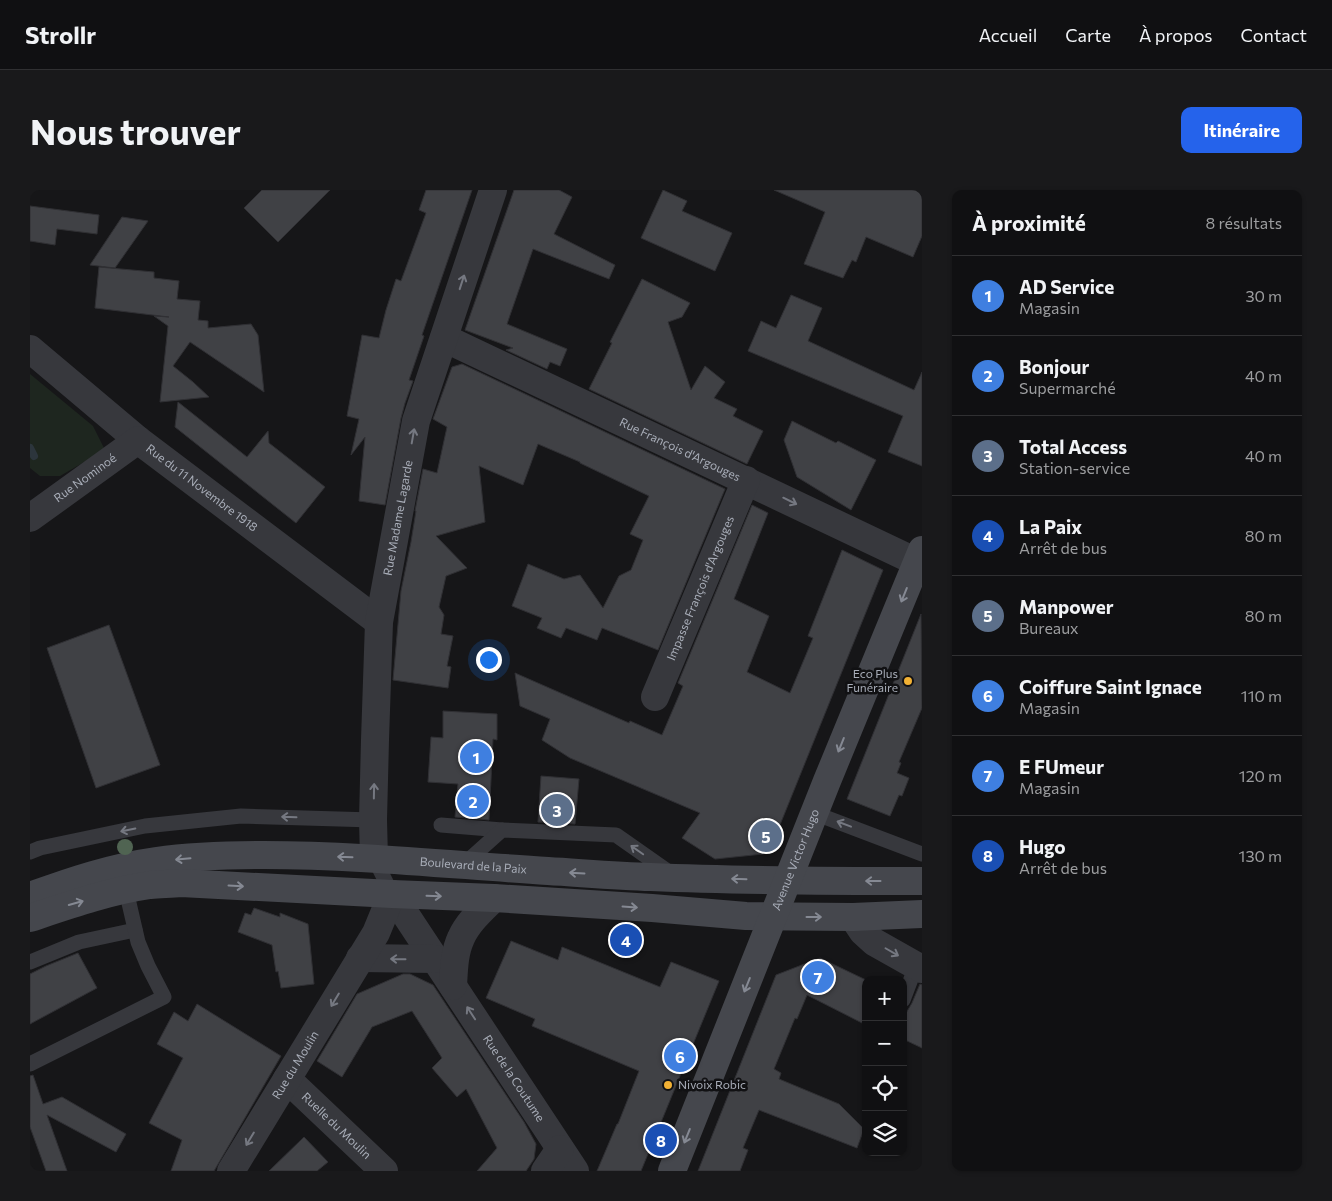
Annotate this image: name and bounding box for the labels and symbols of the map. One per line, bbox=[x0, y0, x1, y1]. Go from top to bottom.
one-way arrow bbox=[458, 274, 468, 290]
street label: Rue François d'Argouges bbox=[618, 414, 743, 483]
one-way arrow bbox=[409, 429, 419, 445]
street label: Rue du 11 Novembre 1918 bbox=[144, 441, 261, 534]
street label: Rue Nominoé bbox=[51, 450, 118, 505]
street label: Rue Madame Lagarde bbox=[380, 459, 415, 577]
one-way arrow bbox=[782, 497, 797, 507]
street label: Impasse François d'Argouges bbox=[663, 513, 736, 662]
one-way arrow bbox=[898, 587, 908, 602]
your location bbox=[476, 647, 502, 673]
place label: Eco Plus Funéraire bbox=[846, 666, 898, 694]
marker: Eco Plus Funéraire bbox=[902, 675, 914, 687]
one-way arrow bbox=[836, 737, 846, 752]
pin: 1 bbox=[460, 738, 492, 776]
pin: 2 bbox=[457, 782, 489, 820]
one-way arrow bbox=[369, 784, 378, 800]
pin: 3 bbox=[541, 791, 573, 829]
street label: Avenue Victor Hugo bbox=[768, 807, 821, 912]
one-way arrow bbox=[282, 813, 298, 822]
pin: 5 bbox=[750, 817, 782, 855]
one-way arrow bbox=[837, 819, 852, 828]
one-way arrow bbox=[120, 826, 136, 835]
one-way arrow bbox=[631, 844, 644, 855]
one-way arrow bbox=[337, 852, 353, 861]
one-way arrow bbox=[175, 854, 191, 864]
street label: Boulevard de la Paix bbox=[419, 854, 528, 876]
one-way arrow bbox=[569, 868, 585, 877]
one-way arrow bbox=[731, 875, 747, 884]
one-way arrow bbox=[865, 876, 882, 886]
one-way arrow bbox=[228, 881, 244, 890]
one-way arrow bbox=[425, 891, 441, 901]
one-way arrow bbox=[68, 898, 84, 908]
one-way arrow bbox=[622, 902, 638, 911]
one-way arrow bbox=[805, 912, 821, 922]
pin: 4 bbox=[610, 921, 642, 959]
one-way arrow bbox=[884, 947, 898, 957]
one-way arrow bbox=[390, 954, 406, 963]
pin: 7 bbox=[802, 958, 834, 996]
one-way arrow bbox=[741, 977, 751, 992]
one-way arrow bbox=[330, 993, 340, 1007]
one-way arrow bbox=[465, 1007, 475, 1021]
street label: Rue du Moulin bbox=[268, 1028, 321, 1101]
street label: Rue de la Coutume bbox=[481, 1032, 548, 1124]
pin: 6 bbox=[664, 1037, 696, 1075]
place label: Nivoix Robic bbox=[678, 1077, 746, 1091]
marker: Nivoix Robic bbox=[662, 1079, 674, 1091]
street label: Ruelle du Moulin bbox=[300, 1089, 375, 1161]
pin: 8 bbox=[645, 1121, 677, 1159]
one-way arrow bbox=[681, 1128, 691, 1143]
one-way arrow bbox=[245, 1131, 255, 1145]

